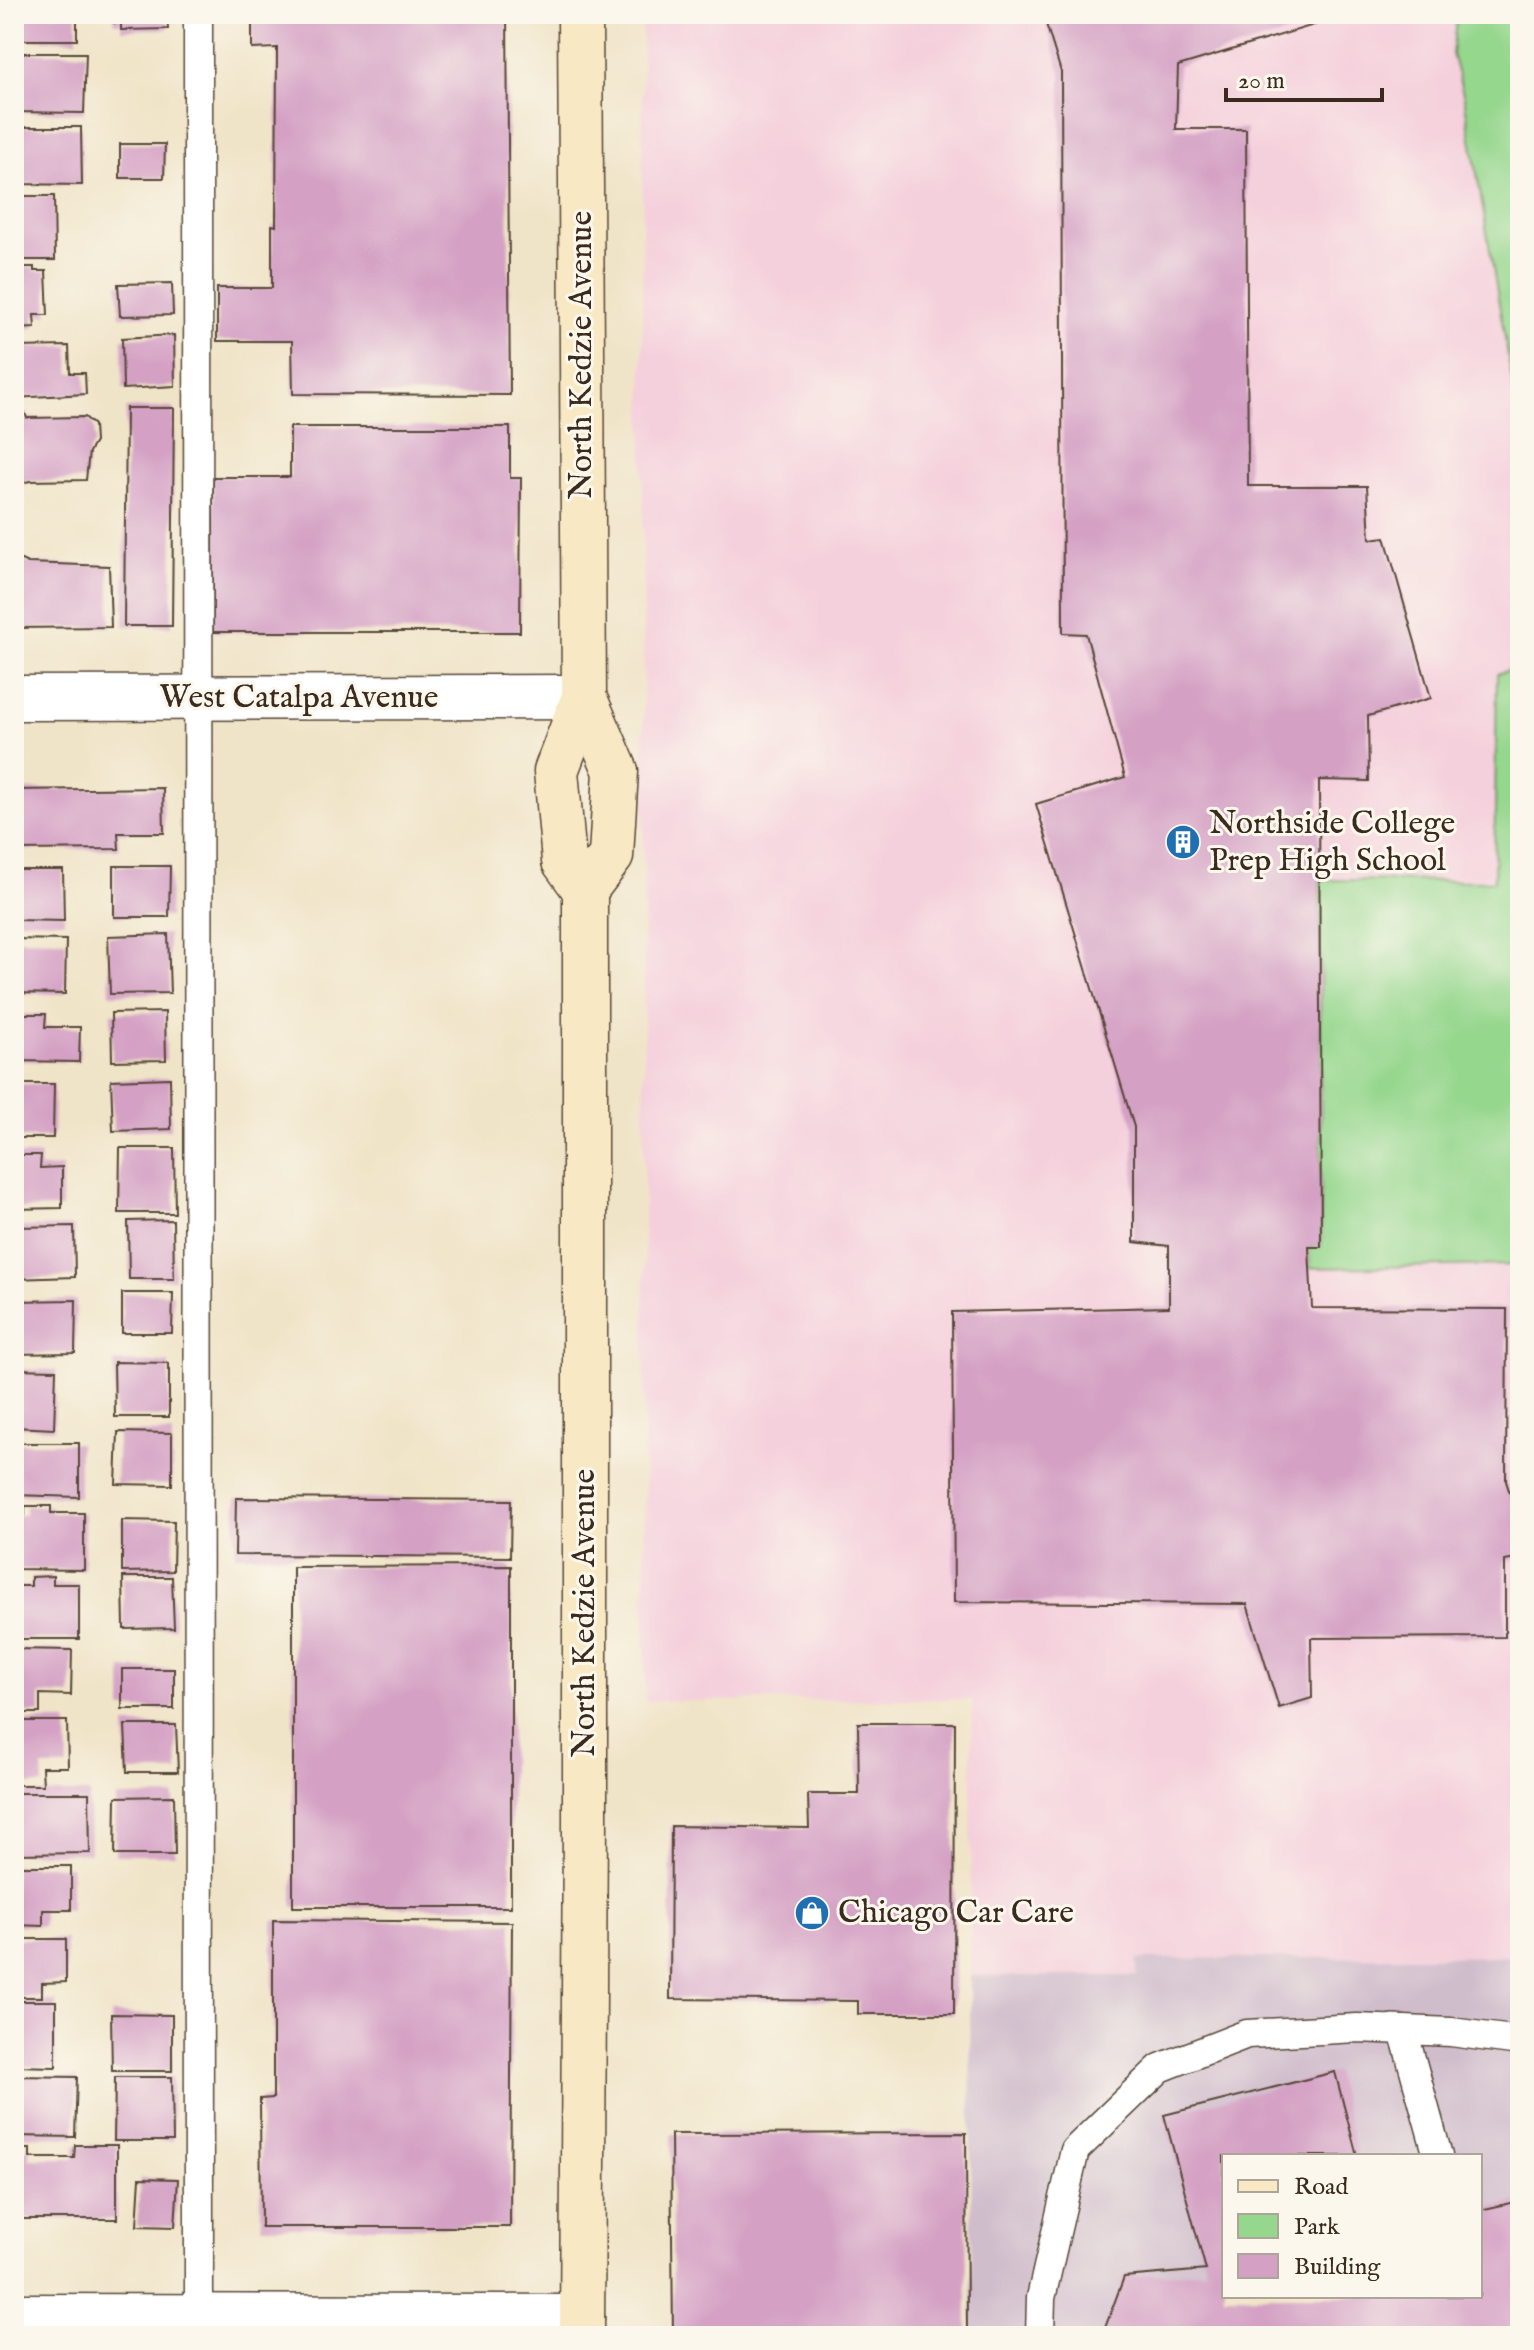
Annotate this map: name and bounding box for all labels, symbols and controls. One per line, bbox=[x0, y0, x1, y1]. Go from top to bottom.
scale bar bbox=[1226, 52, 1382, 102]
text: 20 m bbox=[1238, 66, 1285, 97]
street label: North Kedzie Avenue bbox=[562, 211, 603, 499]
street label: West Catalpa Avenue bbox=[159, 678, 439, 719]
place label: Northside College Prep High School bbox=[1209, 804, 1455, 882]
building icon: Northside College Prep High School bbox=[1164, 823, 1202, 861]
street label: North Kedzie Avenue bbox=[565, 1469, 606, 1757]
place label: Chicago Car Care bbox=[838, 1893, 1074, 1934]
shop icon: Chicago Car Care bbox=[793, 1894, 831, 1932]
legend bbox=[1222, 2154, 1482, 2298]
text: Road bbox=[1294, 2172, 1348, 2203]
text: Park bbox=[1294, 2212, 1340, 2243]
text: Building bbox=[1294, 2252, 1381, 2283]

